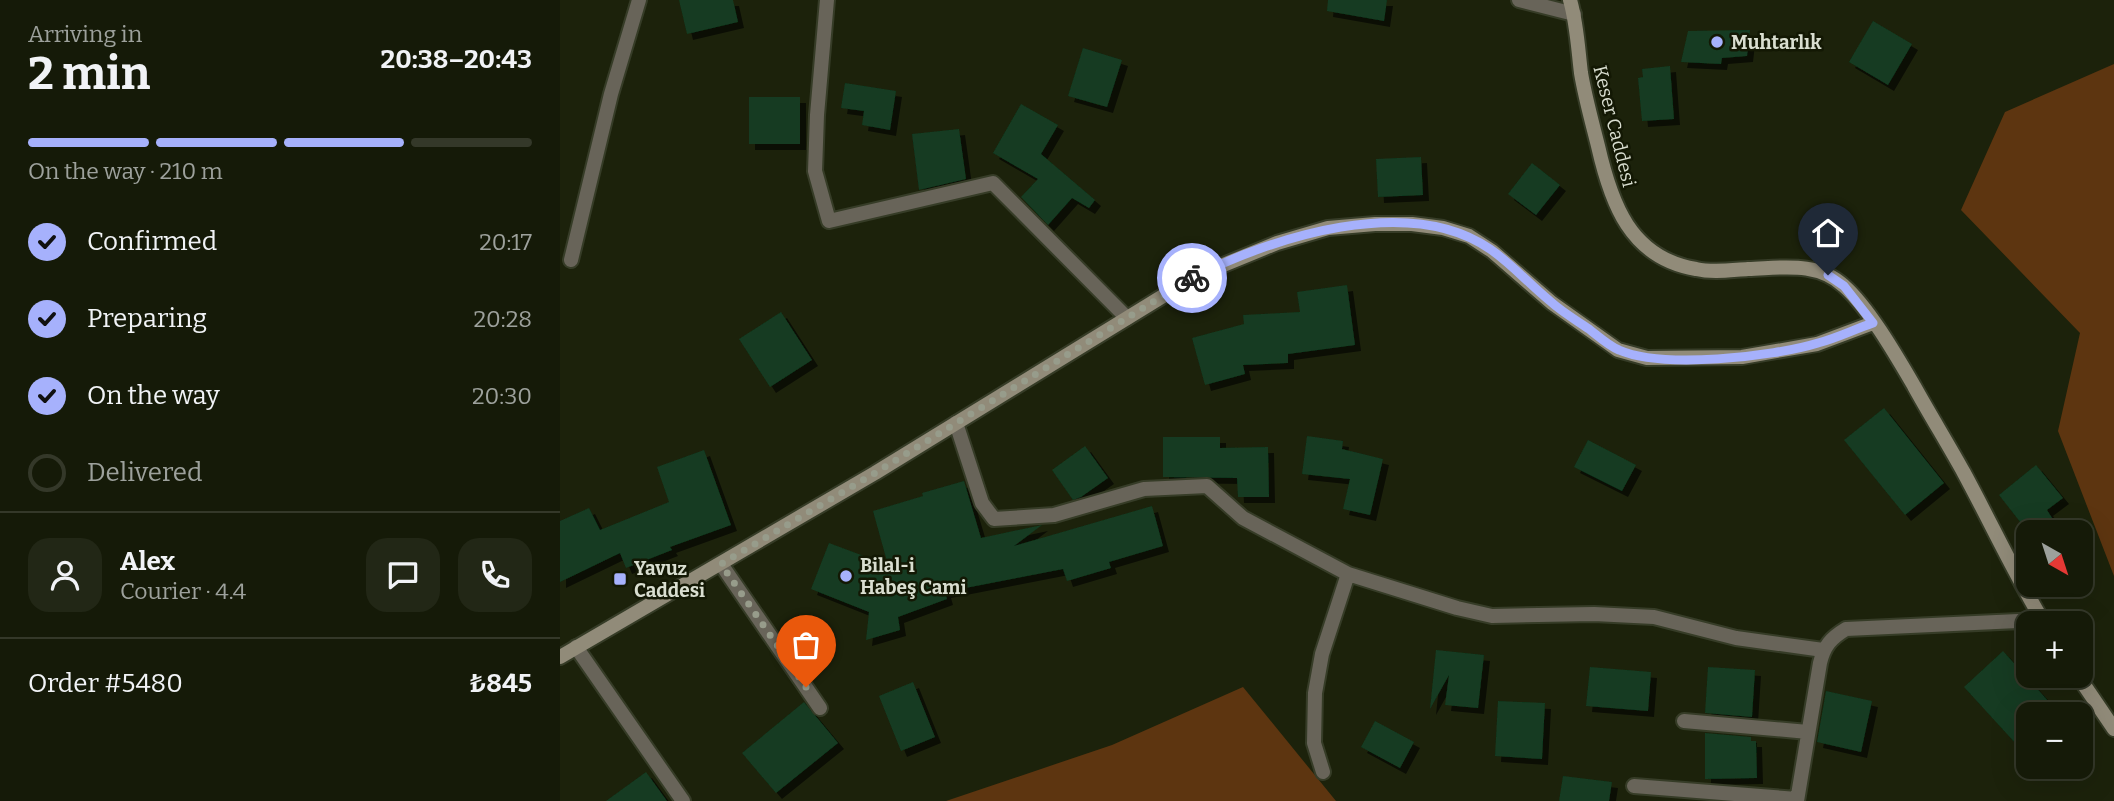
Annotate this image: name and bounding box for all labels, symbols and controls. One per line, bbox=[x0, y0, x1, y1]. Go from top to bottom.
text: Arriving in bbox=[28, 20, 142, 48]
place label: Muhtarlık bbox=[1731, 31, 1822, 54]
marker: Muhtarlık bbox=[1709, 34, 1725, 50]
text: 20:38–20:43 bbox=[381, 44, 532, 75]
text: 2 min bbox=[28, 46, 150, 101]
street label: Keser Caddesi bbox=[1588, 63, 1641, 190]
text: On the way · 210 m bbox=[28, 157, 223, 185]
pin bbox=[1798, 203, 1858, 275]
icon: home bbox=[1809, 214, 1847, 252]
icon: check bbox=[28, 223, 66, 261]
text: Confirmed bbox=[87, 226, 217, 257]
text: 20:17 bbox=[479, 228, 532, 256]
courier bbox=[1157, 243, 1227, 313]
icon: bike bbox=[1173, 259, 1211, 297]
icon: check bbox=[28, 300, 66, 338]
text: Preparing bbox=[87, 303, 207, 334]
text: 20:28 bbox=[474, 305, 532, 333]
icon: check bbox=[28, 377, 66, 415]
text: On the way bbox=[87, 380, 220, 411]
text: 20:30 bbox=[472, 382, 532, 410]
text: Delivered bbox=[87, 457, 202, 488]
north arrow bbox=[2016, 520, 2093, 597]
map controls bbox=[2016, 520, 2093, 779]
button: person bbox=[28, 538, 102, 612]
button: chat bbox=[366, 538, 440, 612]
button: phone bbox=[458, 538, 532, 612]
text: Alex bbox=[120, 546, 175, 577]
place label: Bilal-i Habeş Cami bbox=[860, 554, 966, 599]
place label: Yavuz Caddesi bbox=[634, 557, 705, 602]
marker: Bilal-i Habeş Cami bbox=[838, 568, 854, 584]
marker: Yavuz Caddesi bbox=[612, 571, 628, 587]
text: Courier · 4.4 bbox=[120, 577, 246, 605]
button: + bbox=[2016, 611, 2093, 688]
pin bbox=[776, 615, 836, 687]
icon: bag bbox=[787, 626, 825, 664]
text: Order #5480 bbox=[28, 668, 183, 699]
text: ₺845 bbox=[469, 668, 532, 699]
button: − bbox=[2016, 702, 2093, 779]

